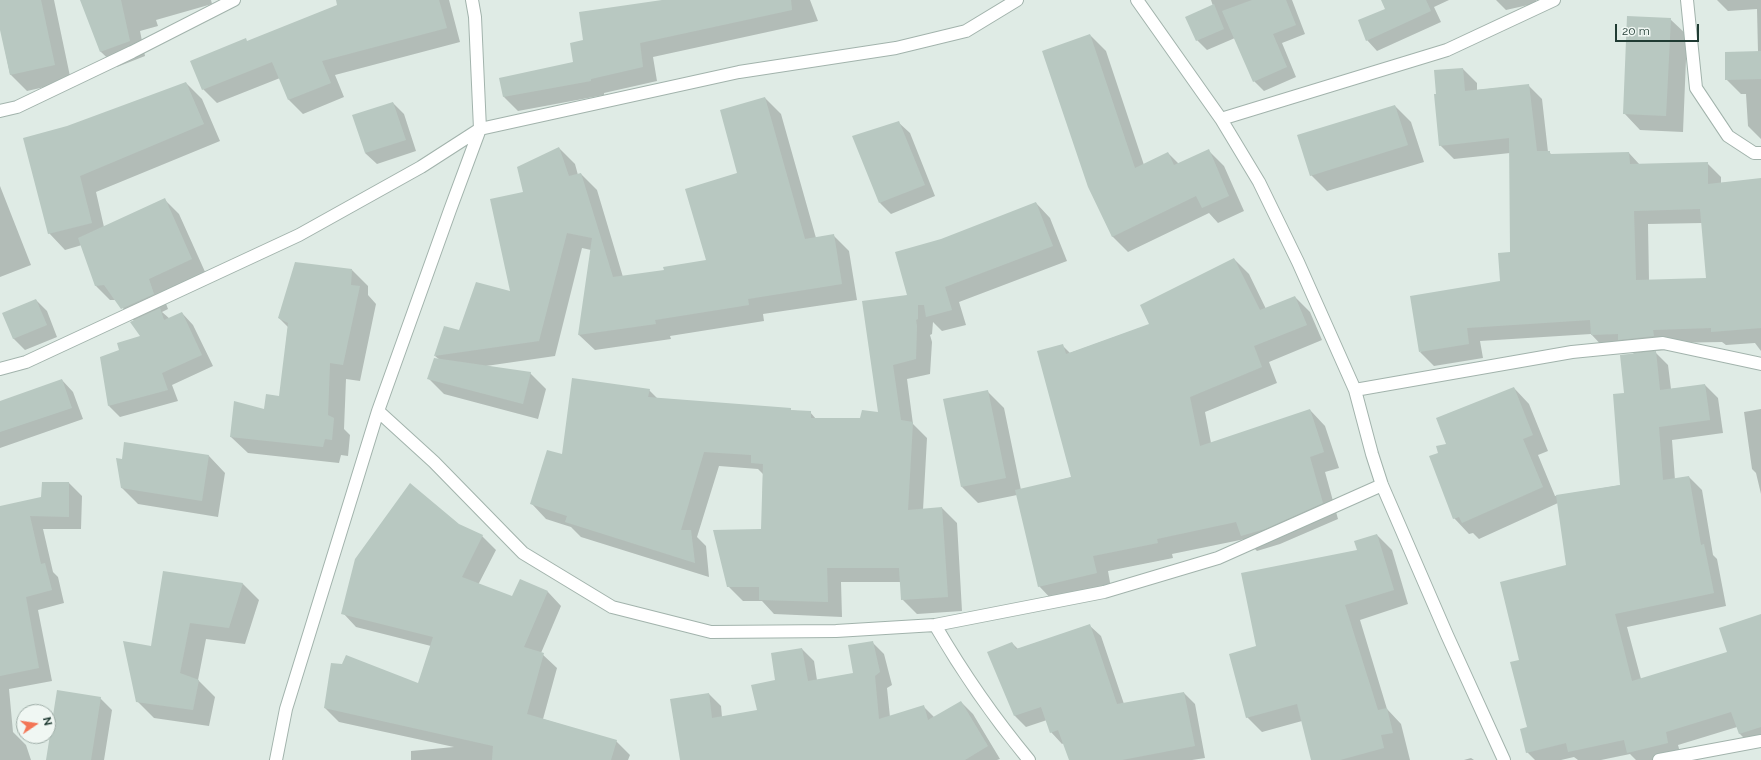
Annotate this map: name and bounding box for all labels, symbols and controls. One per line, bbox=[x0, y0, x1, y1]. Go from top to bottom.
scale bar bbox=[1617, 16, 1701, 42]
text: 20 m bbox=[1622, 24, 1650, 38]
north arrow bbox=[16, 704, 56, 744]
text: N bbox=[40, 716, 54, 727]

